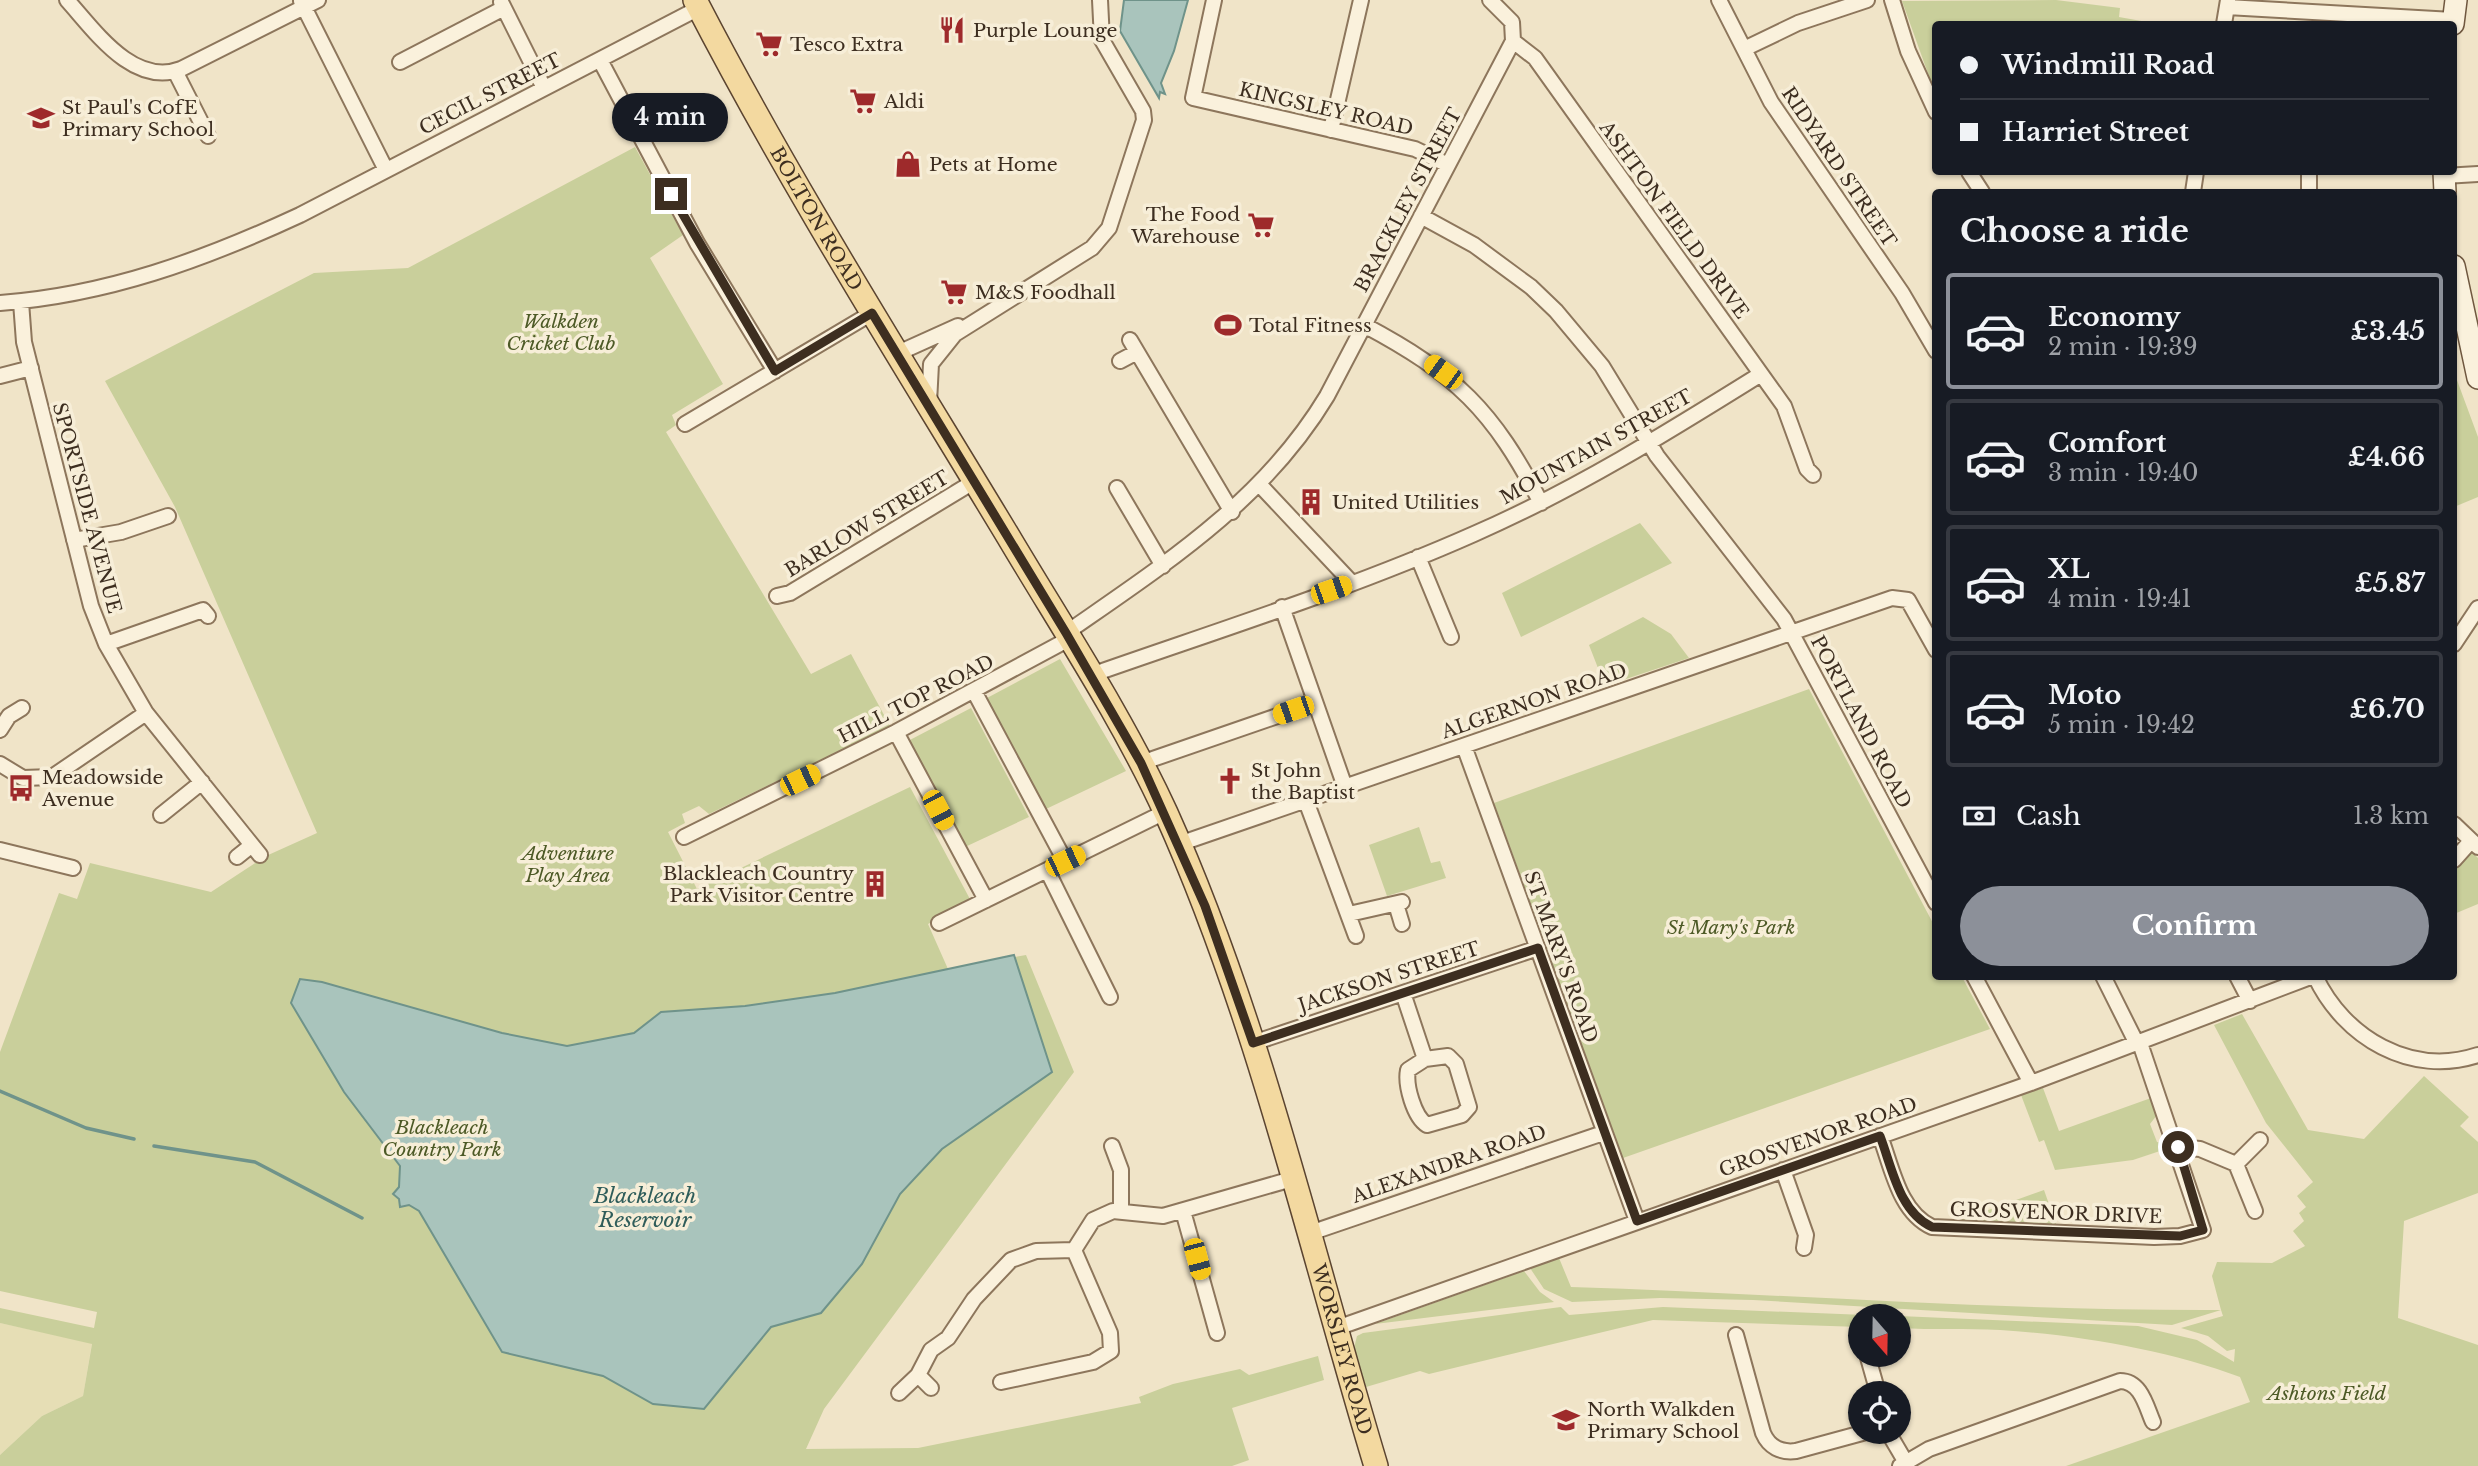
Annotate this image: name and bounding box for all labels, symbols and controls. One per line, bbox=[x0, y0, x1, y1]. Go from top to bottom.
restaurant icon: Purple Lounge bbox=[937, 15, 967, 45]
place label: Purple Lounge bbox=[973, 19, 1118, 42]
supermarket icon: Tesco Extra bbox=[754, 29, 784, 59]
place label: Tesco Extra bbox=[790, 33, 903, 56]
street label: CECIL STREET bbox=[415, 48, 565, 140]
text: Windmill Road bbox=[2002, 49, 2215, 81]
street label: KINGSLEY ROAD bbox=[1237, 78, 1415, 140]
street label: RIDYARD STREET bbox=[1777, 82, 1901, 252]
supermarket icon: Aldi bbox=[848, 86, 878, 116]
place label: Aldi bbox=[883, 90, 925, 113]
callout: 4 min bbox=[613, 92, 729, 142]
place label: St Paul's CofE Primary School bbox=[62, 96, 214, 141]
school or university icon: St Paul's CofE Primary School bbox=[26, 103, 56, 133]
text: 4 min bbox=[634, 103, 706, 131]
street label: BRACKLEY STREET bbox=[1350, 104, 1466, 296]
street label: ASHTON FIELD DRIVE bbox=[1594, 116, 1753, 323]
text: Harriet Street bbox=[2002, 116, 2189, 148]
street label: BOLTON ROAD bbox=[765, 142, 868, 295]
shop icon: Pets at Home bbox=[893, 149, 923, 179]
place label: Pets at Home bbox=[929, 153, 1058, 176]
route end bbox=[655, 178, 687, 210]
place label: The Food Warehouse bbox=[1130, 203, 1240, 248]
supermarket icon: The Food Warehouse bbox=[1246, 210, 1276, 240]
text: Choose a ride bbox=[1960, 211, 2189, 251]
supermarket icon: M&S Foodhall bbox=[939, 277, 969, 307]
place label: M&S Foodhall bbox=[975, 281, 1116, 304]
icon: car bbox=[1964, 300, 2027, 363]
text: Economy bbox=[2048, 301, 2181, 333]
park label: Walkden Cricket Club bbox=[507, 310, 615, 355]
sports icon: Total Fitness bbox=[1213, 310, 1243, 340]
place label: Total Fitness bbox=[1249, 314, 1372, 337]
text: £3.45 bbox=[2351, 315, 2425, 347]
text: 2 min · 19:39 bbox=[2048, 333, 2197, 361]
car bbox=[1420, 351, 1467, 393]
street label: MOUNTAIN STREET bbox=[1496, 385, 1696, 509]
street label: SPORTSIDE AVENUE bbox=[48, 400, 126, 616]
icon: car bbox=[1964, 426, 2027, 489]
text: Comfort bbox=[2048, 427, 2166, 459]
text: £4.66 bbox=[2348, 441, 2425, 473]
text: 3 min · 19:40 bbox=[2048, 459, 2198, 487]
street label: BARLOW STREET bbox=[781, 466, 953, 582]
building icon: United Utilities bbox=[1296, 487, 1326, 517]
place label: United Utilities bbox=[1332, 491, 1479, 514]
icon: car bbox=[1964, 552, 2027, 615]
text: XL bbox=[2048, 553, 2090, 585]
text: £5.87 bbox=[2354, 567, 2425, 599]
car bbox=[1308, 573, 1355, 607]
text: 4 min · 19:41 bbox=[2048, 585, 2192, 613]
street label: PORTLAND ROAD bbox=[1806, 632, 1916, 812]
street label: HILL TOP ROAD bbox=[834, 650, 998, 748]
street label: ALGERNON ROAD bbox=[1437, 658, 1630, 744]
icon: car bbox=[1964, 678, 2027, 741]
text: Moto bbox=[2048, 679, 2121, 711]
car bbox=[1270, 693, 1317, 727]
text: £6.70 bbox=[2350, 693, 2425, 725]
text: 5 min · 19:42 bbox=[2048, 711, 2195, 739]
place label: St John the Baptist bbox=[1251, 759, 1356, 804]
car bbox=[777, 761, 824, 799]
place label: Meadowside Avenue bbox=[41, 766, 163, 811]
church icon: St John the Baptist bbox=[1215, 766, 1245, 796]
bus stop icon: Meadowside Avenue bbox=[6, 773, 36, 803]
car bbox=[919, 787, 958, 833]
icon: cash bbox=[1960, 797, 1998, 835]
text: Cash bbox=[2016, 800, 2081, 832]
text: 1.3 km bbox=[2353, 802, 2429, 830]
park label: Adventure Play Area bbox=[519, 842, 614, 887]
car bbox=[1042, 842, 1089, 880]
place label: Blackleach Country Park Visitor Centre bbox=[663, 862, 854, 907]
street label: ST MARY'S ROAD bbox=[1519, 868, 1603, 1046]
building icon: Blackleach Country Park Visitor Centre bbox=[860, 869, 890, 899]
button: Confirm bbox=[1960, 886, 2429, 966]
park label: St Mary's Park bbox=[1667, 916, 1795, 939]
street label: JACKSON STREET bbox=[1293, 937, 1483, 1018]
street label: GROSVENOR ROAD bbox=[1716, 1092, 1920, 1182]
park label: Blackleach Country Park bbox=[382, 1116, 502, 1161]
street label: ALEXANDRA ROAD bbox=[1348, 1120, 1549, 1208]
route start bbox=[2162, 1131, 2194, 1163]
water label: Blackleach Reservoir bbox=[592, 1183, 697, 1233]
street label: GROSVENOR DRIVE bbox=[1949, 1198, 2163, 1228]
car bbox=[1182, 1236, 1213, 1282]
street label: WORSLEY ROAD bbox=[1307, 1260, 1378, 1437]
north arrow bbox=[1848, 1304, 1911, 1367]
map controls bbox=[1848, 1304, 1911, 1444]
button: locate bbox=[1848, 1381, 1911, 1444]
park label: Ashtons Field bbox=[2265, 1382, 2387, 1405]
place label: North Walkden Primary School bbox=[1587, 1398, 1739, 1443]
school or university icon: North Walkden Primary School bbox=[1551, 1405, 1581, 1435]

